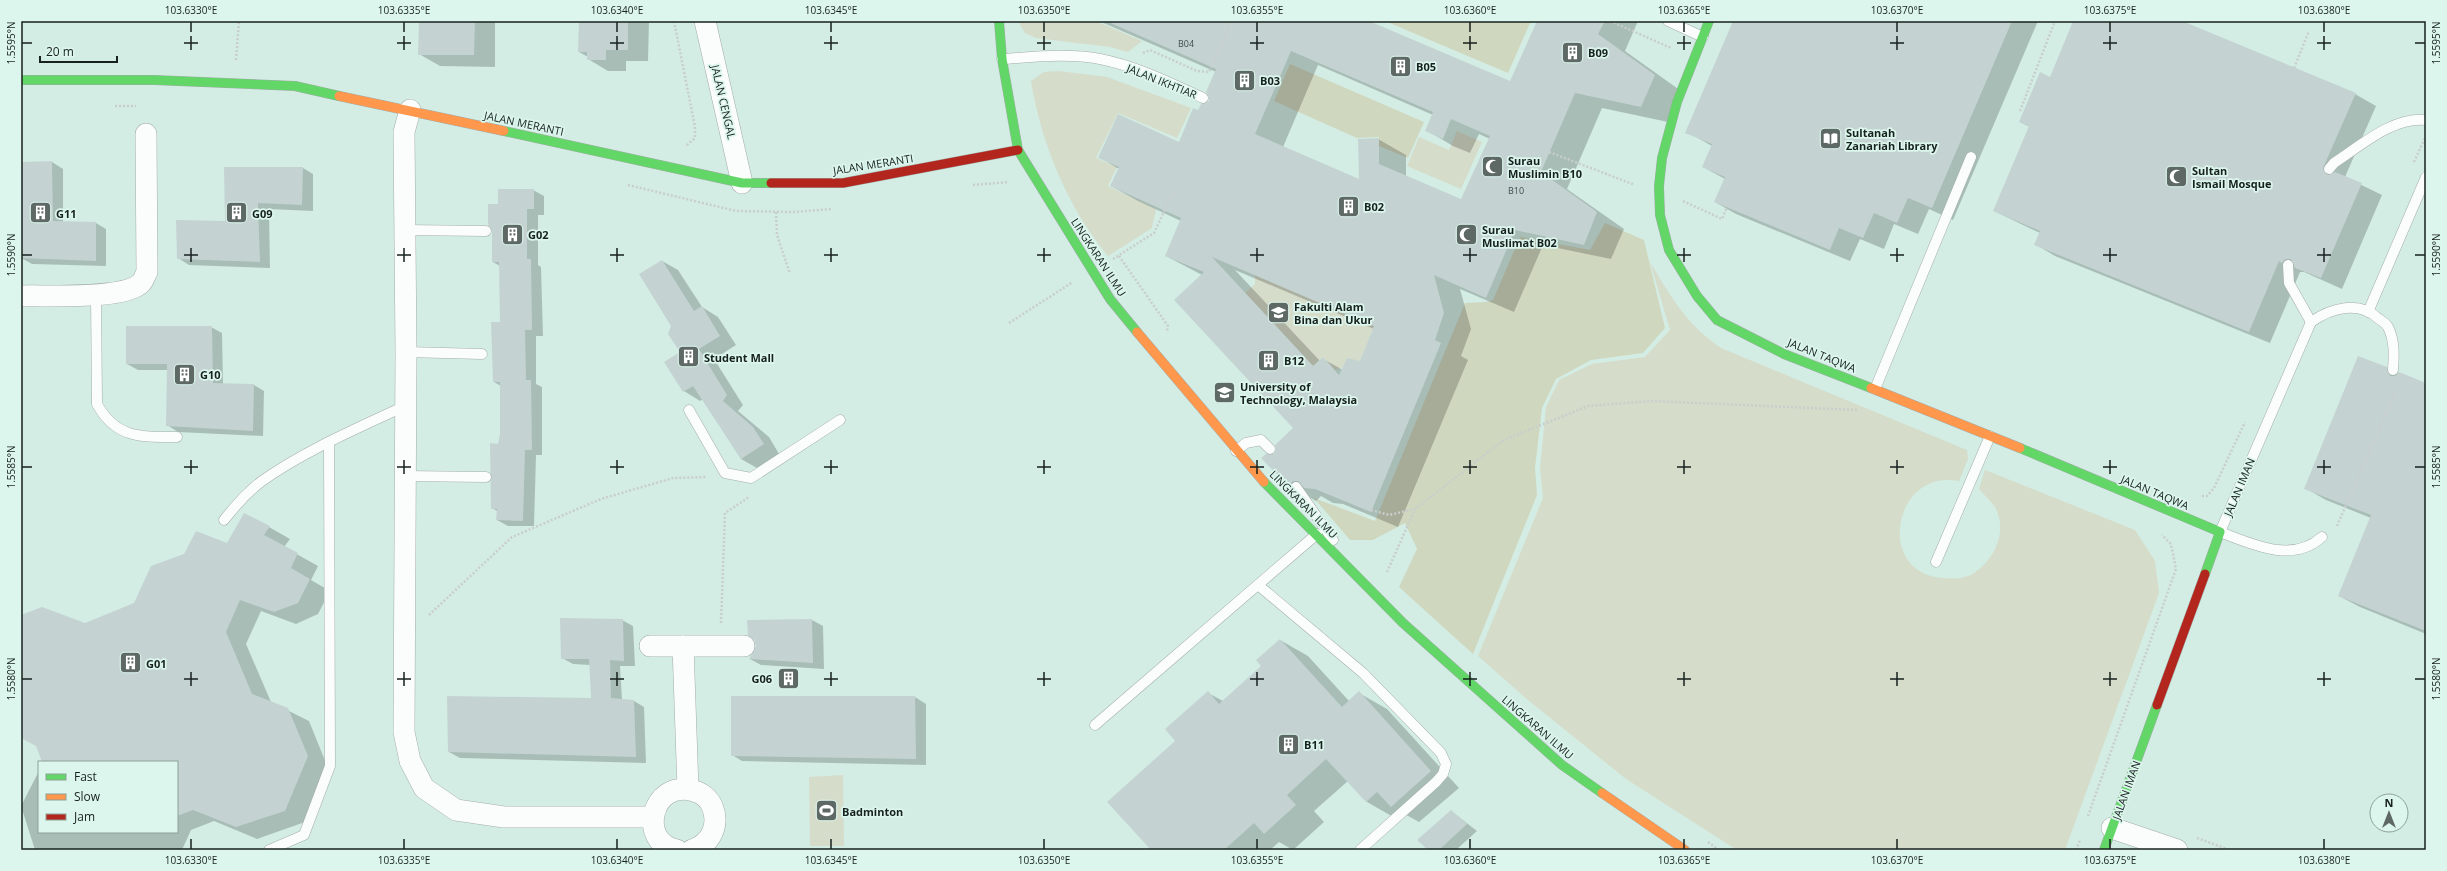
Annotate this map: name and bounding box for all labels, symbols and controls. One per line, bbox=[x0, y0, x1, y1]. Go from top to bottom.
text: 103.6330°E bbox=[165, 3, 217, 17]
text: 103.6335°E bbox=[378, 3, 430, 17]
text: 103.6340°E bbox=[591, 3, 643, 17]
text: 103.6345°E bbox=[805, 3, 857, 17]
text: 103.6350°E bbox=[1018, 3, 1070, 17]
text: 103.6355°E bbox=[1231, 3, 1283, 17]
text: 103.6360°E bbox=[1444, 3, 1496, 17]
text: 103.6365°E bbox=[1658, 3, 1710, 17]
text: 103.6370°E bbox=[1871, 3, 1923, 17]
text: 103.6375°E bbox=[2084, 3, 2136, 17]
text: 103.6380°E bbox=[2298, 3, 2350, 17]
text: 1.5595°N bbox=[4, 21, 18, 65]
text: 1.5595°N bbox=[2429, 21, 2443, 65]
house number: B04 bbox=[1178, 37, 1194, 50]
scale bar bbox=[40, 38, 117, 64]
building icon: B09 bbox=[1560, 39, 1586, 65]
text: 20 m bbox=[46, 43, 74, 60]
place label: B09 bbox=[1588, 45, 1608, 60]
building icon: B05 bbox=[1387, 53, 1413, 79]
place label: B05 bbox=[1416, 59, 1436, 74]
street label: JALAN IKHTIAR bbox=[1124, 60, 1200, 102]
street label: JALAN CENGAL bbox=[708, 62, 740, 141]
building icon: B03 bbox=[1231, 67, 1257, 93]
place label: B03 bbox=[1260, 73, 1280, 88]
street label: JALAN MERANTI bbox=[482, 107, 565, 139]
library icon: Sultanah Zanariah Library bbox=[1818, 125, 1844, 151]
place label: Sultanah Zanariah Library bbox=[1846, 125, 1938, 153]
street label: JALAN MERANTI bbox=[831, 150, 914, 178]
mosque icon: Surau Muslimin B10 bbox=[1480, 153, 1506, 179]
place label: Surau Muslimin B10 bbox=[1508, 153, 1582, 181]
mosque icon: Sultan Ismail Mosque bbox=[2164, 163, 2190, 189]
place label: Sultan Ismail Mosque bbox=[2192, 163, 2272, 191]
house number: B10 bbox=[1508, 184, 1524, 197]
building icon: B02 bbox=[1335, 193, 1361, 219]
place label: B02 bbox=[1364, 199, 1384, 214]
building icon: G11 bbox=[28, 200, 54, 226]
building icon: G09 bbox=[223, 200, 249, 226]
place label: G11 bbox=[56, 206, 77, 221]
place label: G09 bbox=[252, 206, 273, 221]
street label: LINGKARAN ILMU bbox=[1068, 215, 1130, 299]
building icon: G02 bbox=[499, 221, 525, 247]
mosque icon: Surau Muslimat B02 bbox=[1454, 222, 1480, 248]
place label: Surau Muslimat B02 bbox=[1482, 222, 1557, 250]
place label: G02 bbox=[528, 227, 549, 242]
text: 1.5590°N bbox=[4, 233, 18, 277]
text: 1.5590°N bbox=[2429, 233, 2443, 277]
school or university icon: Fakulti Alam Bina dan Ukur bbox=[1265, 299, 1291, 325]
place label: Fakulti Alam Bina dan Ukur bbox=[1294, 299, 1373, 327]
street label: JALAN TAQWA bbox=[1785, 334, 1858, 376]
building icon: Student Mall bbox=[675, 344, 701, 370]
building icon: B12 bbox=[1255, 347, 1281, 373]
place label: Student Mall bbox=[704, 350, 774, 365]
place label: B12 bbox=[1284, 353, 1304, 368]
building icon: G10 bbox=[171, 361, 197, 387]
place label: G10 bbox=[200, 367, 221, 382]
school or university icon: University of Technology, Malaysia bbox=[1211, 379, 1237, 405]
place label: University of Technology, Malaysia bbox=[1240, 379, 1357, 407]
text: 1.5585°N bbox=[4, 445, 18, 489]
text: 1.5585°N bbox=[2429, 445, 2443, 489]
street label: JALAN IMAN bbox=[2220, 456, 2258, 519]
street label: LINGKARAN ILMU bbox=[1267, 467, 1341, 541]
street label: JALAN TAQWA bbox=[2118, 471, 2191, 513]
building icon: G01 bbox=[117, 650, 143, 676]
place label: G01 bbox=[146, 656, 167, 671]
text: 1.5580°N bbox=[4, 657, 18, 701]
text: 1.5580°N bbox=[2429, 657, 2443, 701]
building icon: G06 bbox=[775, 665, 801, 691]
place label: G06 bbox=[751, 671, 772, 686]
street label: LINGKARAN ILMU bbox=[1499, 692, 1577, 762]
building icon: B11 bbox=[1276, 731, 1302, 757]
place label: B11 bbox=[1304, 737, 1324, 752]
street label: JALAN IMAN bbox=[2108, 758, 2144, 823]
legend bbox=[38, 761, 178, 833]
text: Fast bbox=[74, 768, 97, 785]
text: Slow bbox=[74, 788, 101, 805]
north arrow bbox=[2369, 793, 2409, 833]
text: N bbox=[2385, 795, 2393, 810]
sports icon: Badminton bbox=[814, 798, 840, 824]
place label: Badminton bbox=[842, 804, 903, 819]
text: Jam bbox=[73, 808, 95, 825]
text: 103.6330°E bbox=[165, 853, 217, 867]
text: 103.6335°E bbox=[378, 853, 430, 867]
text: 103.6340°E bbox=[591, 853, 643, 867]
text: 103.6345°E bbox=[805, 853, 857, 867]
text: 103.6350°E bbox=[1018, 853, 1070, 867]
text: 103.6355°E bbox=[1231, 853, 1283, 867]
text: 103.6360°E bbox=[1444, 853, 1496, 867]
text: 103.6365°E bbox=[1658, 853, 1710, 867]
text: 103.6370°E bbox=[1871, 853, 1923, 867]
text: 103.6375°E bbox=[2084, 853, 2136, 867]
text: 103.6380°E bbox=[2298, 853, 2350, 867]

